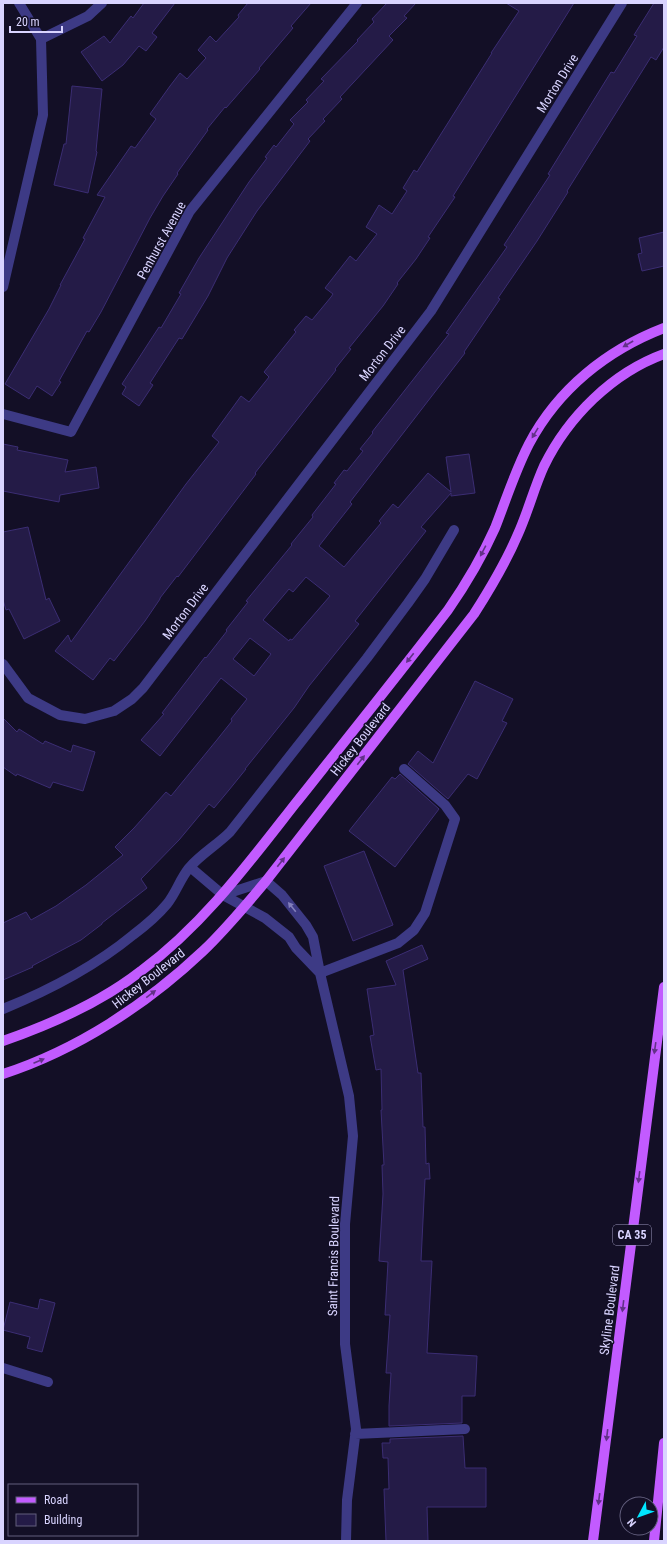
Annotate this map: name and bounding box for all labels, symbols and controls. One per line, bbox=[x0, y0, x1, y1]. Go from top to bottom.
scale bar bbox=[10, 8, 62, 34]
text: 20 m bbox=[16, 15, 40, 29]
street label: Morton Drive bbox=[534, 51, 581, 115]
street label: Penhurst Avenue bbox=[134, 199, 189, 282]
street label: Morton Drive bbox=[356, 323, 409, 384]
one-way arrow bbox=[623, 340, 634, 347]
one-way arrow bbox=[532, 427, 539, 438]
one-way arrow bbox=[480, 546, 487, 557]
street label: Morton Drive bbox=[160, 580, 211, 642]
one-way arrow bbox=[406, 653, 414, 664]
street label: Hickey Boulevard bbox=[327, 700, 393, 779]
one-way arrow bbox=[357, 754, 365, 765]
one-way arrow bbox=[276, 856, 285, 867]
one-way arrow bbox=[287, 902, 296, 913]
street label: Hickey Boulevard bbox=[109, 945, 188, 1011]
one-way arrow bbox=[145, 990, 156, 998]
one-way arrow bbox=[652, 1042, 659, 1054]
one-way arrow bbox=[34, 1057, 46, 1063]
one-way arrow bbox=[636, 1171, 642, 1183]
street label: Saint Francis Boulevard bbox=[325, 1196, 342, 1316]
road number: CA 35 bbox=[613, 1225, 651, 1245]
street label: Skyline Boulevard bbox=[597, 1264, 622, 1356]
one-way arrow bbox=[620, 1300, 626, 1312]
one-way arrow bbox=[604, 1429, 610, 1441]
legend bbox=[8, 1484, 138, 1536]
text: Road bbox=[44, 1493, 68, 1507]
one-way arrow bbox=[596, 1493, 602, 1505]
north arrow bbox=[619, 1496, 659, 1536]
text: Building bbox=[44, 1513, 82, 1527]
text: N bbox=[625, 1515, 639, 1529]

